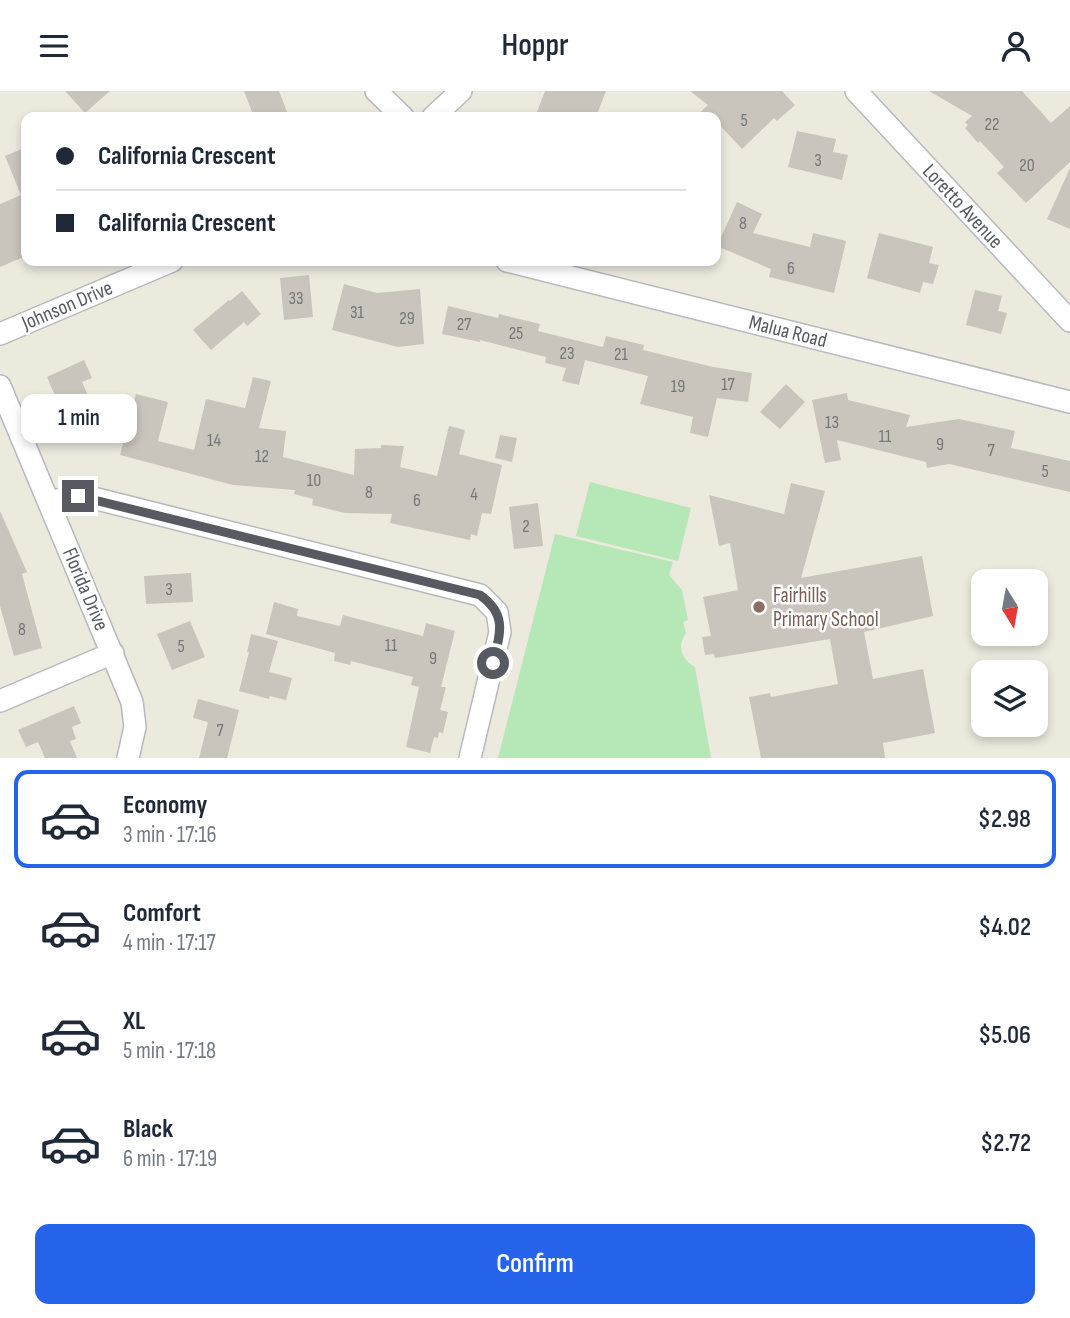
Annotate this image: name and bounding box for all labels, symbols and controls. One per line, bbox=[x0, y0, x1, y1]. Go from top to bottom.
text: Hoppr bbox=[501, 26, 569, 65]
icon: menu bbox=[35, 27, 73, 65]
icon: person bbox=[997, 27, 1035, 65]
house number: 5 bbox=[740, 110, 748, 131]
house number: 22 bbox=[985, 114, 999, 135]
text: California Crescent bbox=[98, 141, 276, 172]
house number: 3 bbox=[814, 150, 822, 171]
house number: 20 bbox=[1019, 155, 1035, 176]
street label: Loretto Avenue bbox=[917, 159, 1008, 254]
text: California Crescent bbox=[98, 208, 276, 239]
house number: 8 bbox=[739, 213, 747, 234]
house number: 6 bbox=[787, 258, 795, 279]
street label: Johnson Drive bbox=[17, 275, 116, 336]
house number: 33 bbox=[288, 288, 304, 309]
house number: 31 bbox=[350, 302, 365, 323]
house number: 29 bbox=[399, 308, 415, 329]
street label: Malua Road bbox=[746, 310, 830, 353]
house number: 27 bbox=[457, 314, 472, 335]
house number: 25 bbox=[509, 323, 523, 344]
house number: 23 bbox=[560, 343, 575, 364]
house number: 21 bbox=[614, 344, 629, 365]
house number: 17 bbox=[721, 374, 736, 395]
house number: 19 bbox=[671, 376, 685, 397]
callout: 1 min bbox=[20, 395, 136, 443]
text: 1 min bbox=[58, 404, 100, 432]
house number: 13 bbox=[825, 412, 839, 433]
house number: 11 bbox=[879, 426, 892, 447]
house number: 14 bbox=[207, 430, 221, 451]
house number: 9 bbox=[936, 434, 944, 455]
house number: 7 bbox=[987, 440, 995, 461]
house number: 12 bbox=[255, 446, 269, 467]
house number: 5 bbox=[1041, 461, 1049, 482]
house number: 10 bbox=[307, 470, 321, 491]
route end bbox=[62, 480, 94, 512]
house number: 8 bbox=[365, 482, 373, 503]
house number: 4 bbox=[470, 484, 478, 505]
house number: 6 bbox=[413, 490, 421, 511]
house number: 2 bbox=[522, 516, 530, 537]
street label: Florida Drive bbox=[57, 544, 114, 634]
north arrow bbox=[971, 569, 1048, 646]
map controls bbox=[971, 569, 1048, 737]
house number: 3 bbox=[165, 579, 173, 600]
place label: Fairhills Primary School bbox=[773, 583, 879, 632]
marker: Fairhills Primary School bbox=[751, 599, 767, 615]
house number: 8 bbox=[18, 619, 26, 640]
house number: 11 bbox=[385, 635, 398, 656]
house number: 5 bbox=[177, 636, 185, 657]
route start bbox=[477, 647, 509, 679]
house number: 9 bbox=[429, 648, 437, 669]
button: layers bbox=[971, 660, 1048, 737]
house number: 7 bbox=[216, 720, 224, 741]
icon: car bbox=[39, 788, 102, 851]
text: Economy bbox=[123, 790, 207, 821]
text: $2.98 bbox=[978, 804, 1031, 835]
text: 3 min · 17:16 bbox=[123, 821, 217, 849]
icon: car bbox=[39, 896, 102, 959]
text: Comfort bbox=[123, 898, 201, 929]
text: $4.02 bbox=[978, 912, 1031, 943]
text: 4 min · 17:17 bbox=[123, 929, 216, 957]
icon: car bbox=[39, 1004, 102, 1067]
text: XL bbox=[123, 1006, 145, 1037]
text: $5.06 bbox=[978, 1020, 1031, 1051]
text: 5 min · 17:18 bbox=[123, 1037, 216, 1065]
icon: car bbox=[39, 1112, 102, 1175]
text: Black bbox=[123, 1114, 173, 1145]
text: $2.72 bbox=[980, 1128, 1031, 1159]
text: 6 min · 17:19 bbox=[123, 1145, 217, 1173]
button: Confirm bbox=[35, 1224, 1035, 1304]

